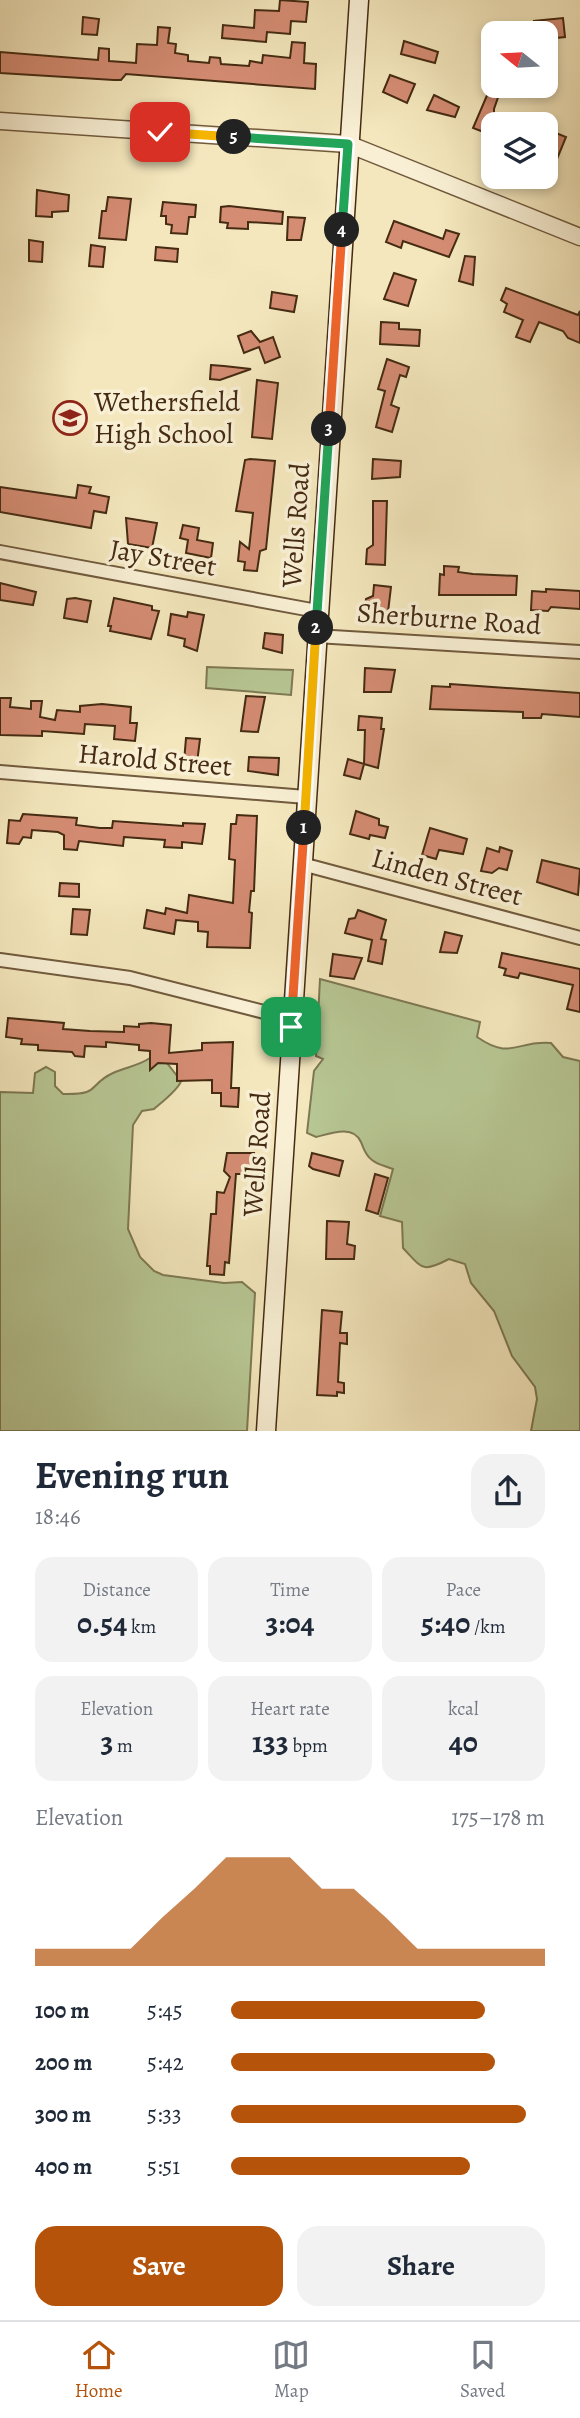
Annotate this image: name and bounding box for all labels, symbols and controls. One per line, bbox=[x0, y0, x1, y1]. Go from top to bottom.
north arrow bbox=[481, 21, 558, 98]
map controls bbox=[481, 21, 558, 189]
pin bbox=[130, 102, 190, 162]
button: layers bbox=[481, 112, 558, 189]
icon: check bbox=[141, 113, 179, 151]
pin: 5 bbox=[216, 120, 252, 154]
text: 5 bbox=[229, 123, 238, 149]
pin: 4 bbox=[324, 212, 360, 247]
text: 4 bbox=[337, 216, 346, 242]
place label: Wethersfield High School bbox=[93, 383, 241, 453]
school or university icon: Wethersfield High School bbox=[51, 399, 89, 437]
pin: 3 bbox=[312, 412, 346, 446]
text: 3 bbox=[324, 415, 333, 441]
street label: Wells Road bbox=[273, 460, 319, 590]
street label: Jay Street bbox=[107, 530, 219, 586]
street label: Sherburne Road bbox=[356, 594, 543, 644]
pin: 2 bbox=[298, 610, 334, 646]
text: 2 bbox=[311, 614, 320, 640]
street label: Harold Street bbox=[77, 734, 233, 786]
pin: 1 bbox=[286, 810, 322, 846]
text: 1 bbox=[300, 814, 307, 840]
street label: Linden Street bbox=[367, 839, 527, 915]
pin bbox=[261, 997, 321, 1057]
icon: arrive bbox=[272, 1008, 310, 1046]
street label: Wells Road bbox=[234, 1089, 280, 1219]
text: Evening run bbox=[35, 1449, 229, 1501]
button: share bbox=[471, 1454, 545, 1528]
text: 18:46 bbox=[35, 1501, 81, 1532]
text: Distance bbox=[83, 1577, 151, 1603]
text: Time bbox=[270, 1577, 310, 1603]
text: Pace bbox=[446, 1577, 481, 1603]
text: 0.54 bbox=[77, 1603, 127, 1643]
text: 3:04 bbox=[265, 1603, 315, 1643]
text: 5:40 bbox=[421, 1603, 470, 1643]
text: km bbox=[127, 1614, 156, 1640]
text: /km bbox=[470, 1614, 506, 1640]
text: Elevation bbox=[80, 1696, 153, 1722]
text: Heart rate bbox=[250, 1696, 330, 1722]
text: kcal bbox=[448, 1696, 479, 1722]
text: 3 bbox=[100, 1722, 113, 1762]
text: 133 bbox=[252, 1722, 289, 1762]
text: 40 bbox=[449, 1722, 478, 1762]
text: m bbox=[113, 1733, 133, 1759]
text: bpm bbox=[289, 1733, 328, 1759]
text: Elevation bbox=[35, 1802, 123, 1833]
text: 175–178 m bbox=[451, 1802, 545, 1833]
text: 100 m bbox=[35, 1995, 90, 2026]
text: 5:45 bbox=[147, 1995, 183, 2026]
text: 200 m bbox=[35, 2047, 93, 2078]
text: 5:42 bbox=[147, 2047, 184, 2078]
text: 300 m bbox=[35, 2099, 91, 2130]
text: 5:33 bbox=[147, 2099, 182, 2130]
text: 400 m bbox=[35, 2151, 92, 2182]
text: 5:51 bbox=[147, 2151, 180, 2182]
button: Save bbox=[35, 2226, 283, 2306]
button: Share bbox=[297, 2226, 545, 2306]
tab: Home bbox=[75, 2336, 123, 2404]
tab: Map bbox=[272, 2336, 310, 2404]
tab: Saved bbox=[460, 2336, 505, 2404]

